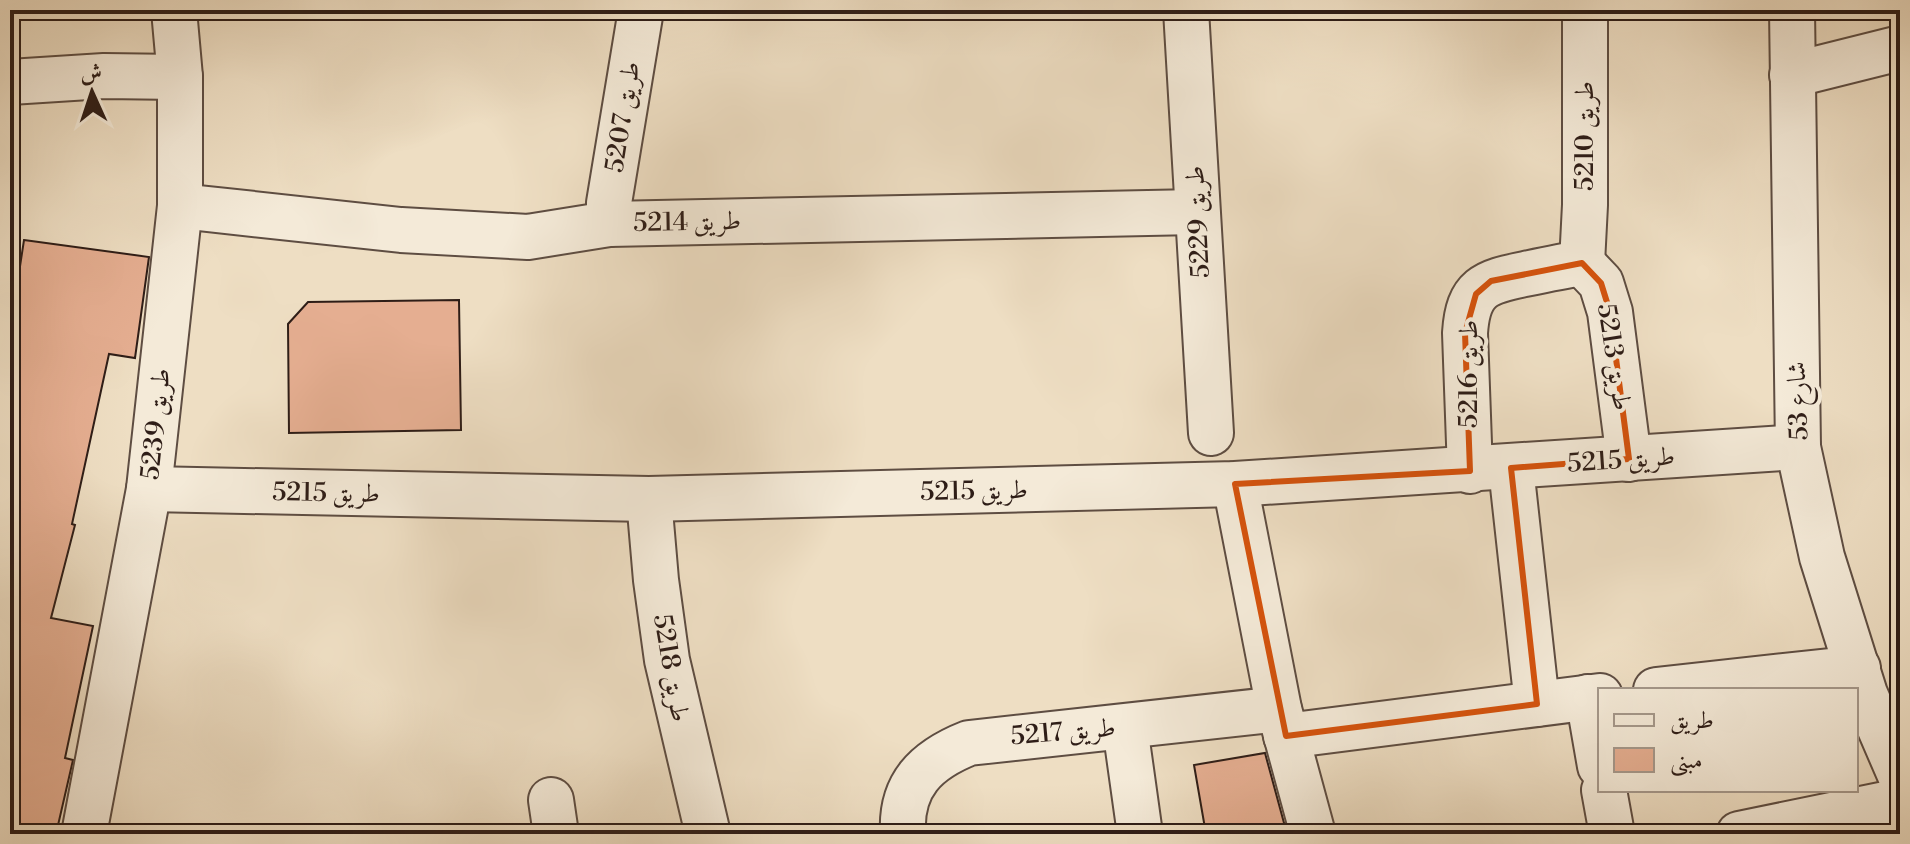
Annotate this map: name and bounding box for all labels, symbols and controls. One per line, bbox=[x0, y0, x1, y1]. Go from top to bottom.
north arrow bbox=[52, 52, 132, 132]
text: ش bbox=[79, 59, 103, 88]
street label: طريق 5207 bbox=[598, 59, 648, 175]
street label: طريق 5210 bbox=[1569, 81, 1601, 191]
street label: طريق 5229 bbox=[1179, 165, 1217, 279]
street label: طريق 5214 bbox=[633, 205, 741, 239]
street label: طريق 5213 bbox=[1590, 301, 1638, 413]
street label: طريق 5216 bbox=[1453, 320, 1485, 428]
street label: شارع 53 bbox=[1781, 361, 1820, 441]
street label: طريق 5239 bbox=[134, 367, 178, 481]
street label: طريق 5215 bbox=[1566, 440, 1676, 480]
street label: طريق 5215 bbox=[920, 474, 1028, 508]
street label: طريق 5215 bbox=[272, 476, 380, 510]
street label: طريق 5218 bbox=[646, 612, 696, 724]
legend bbox=[1598, 688, 1858, 792]
text: طريق bbox=[1670, 706, 1714, 736]
street label: طريق 5217 bbox=[1009, 711, 1117, 753]
text: مبنى bbox=[1670, 746, 1703, 777]

